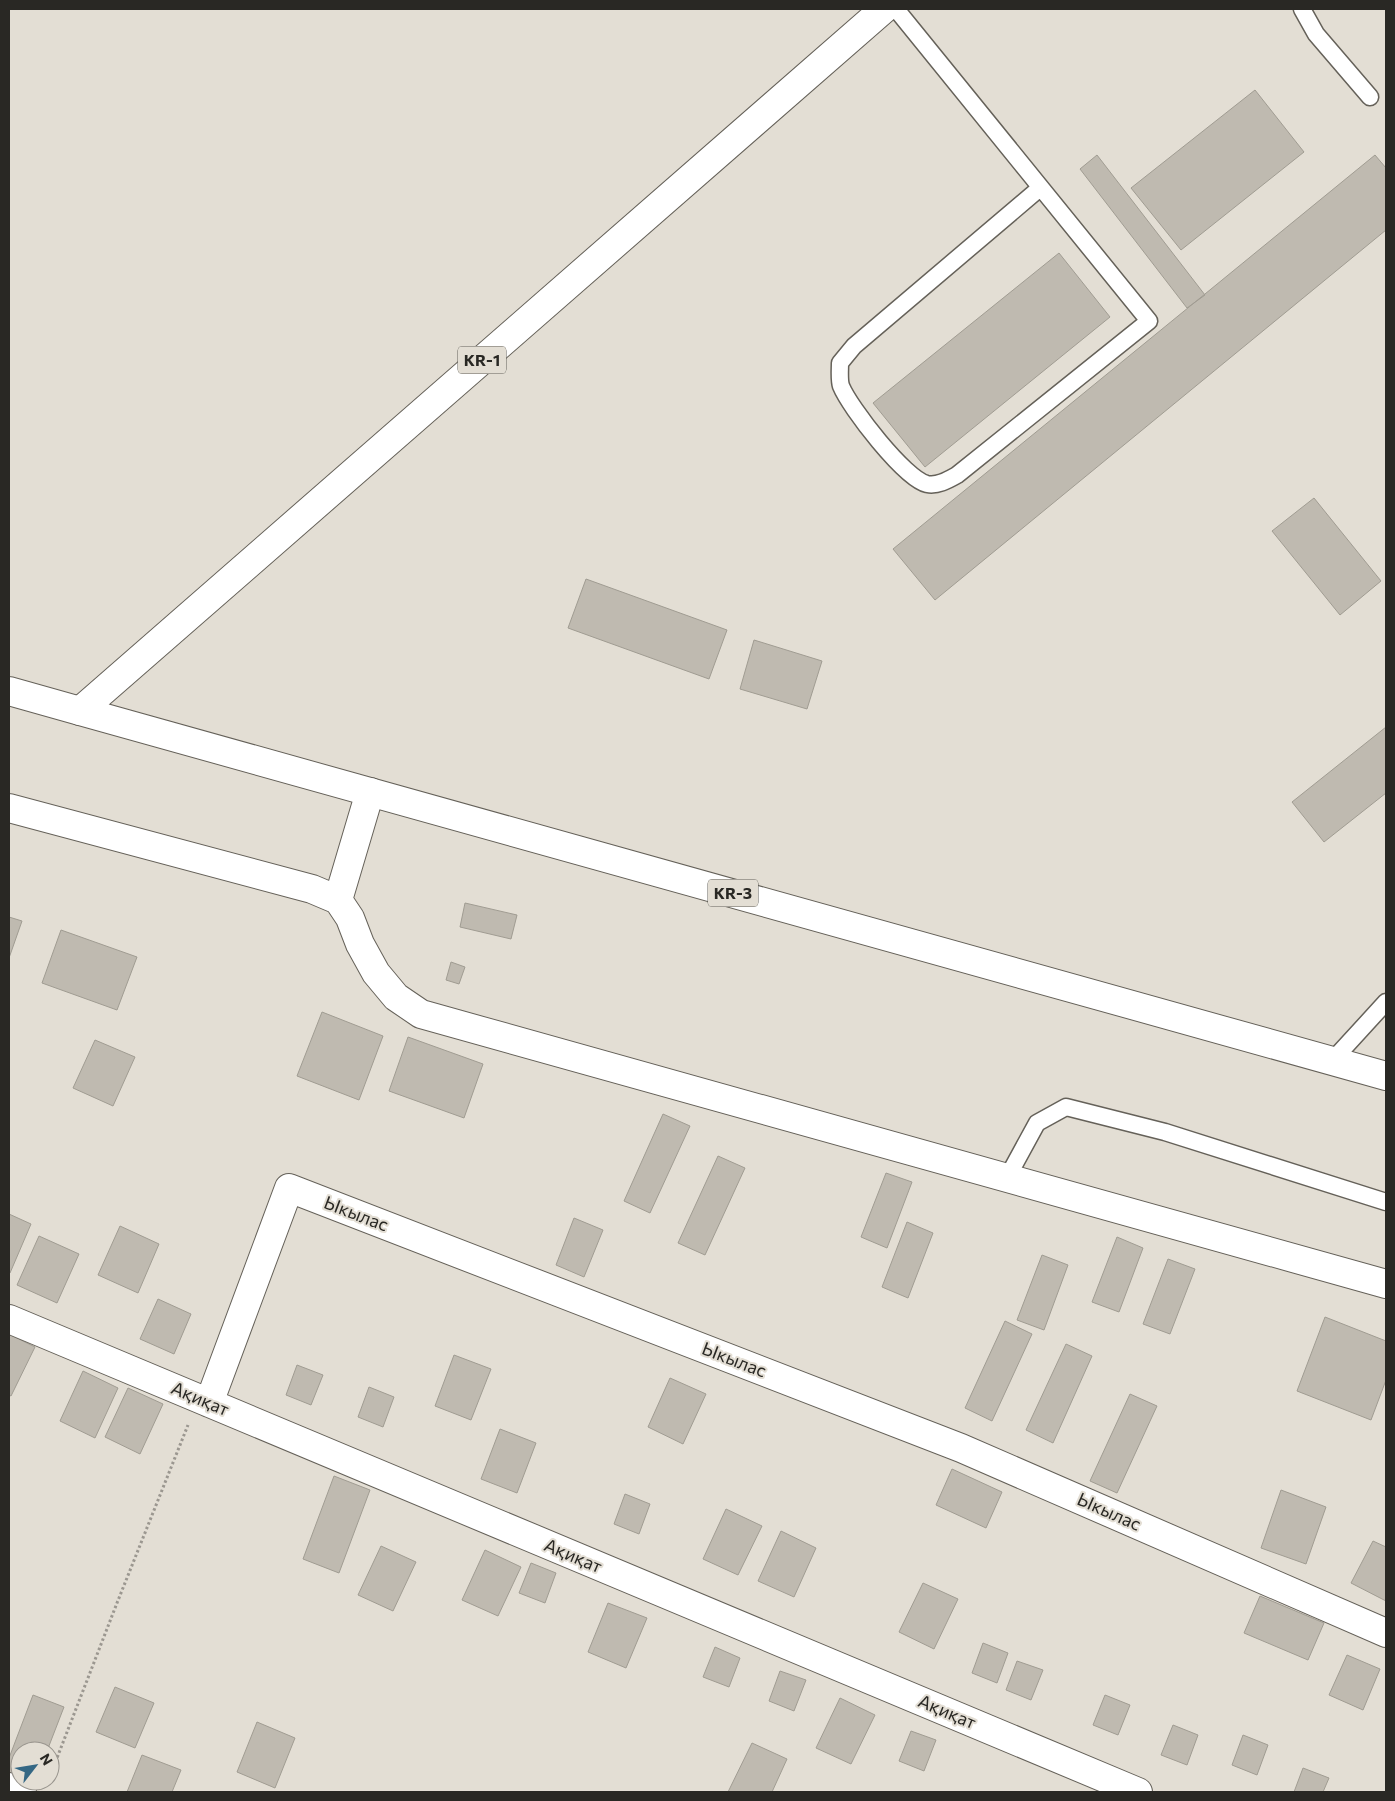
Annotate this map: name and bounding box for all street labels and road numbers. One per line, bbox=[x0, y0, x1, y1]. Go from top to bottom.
road number: KR-1 bbox=[458, 346, 506, 374]
road number: KR-3 bbox=[708, 880, 758, 906]
street label: Ыкылас bbox=[321, 1191, 392, 1235]
street label: Ыкылас bbox=[699, 1337, 770, 1381]
street label: Ақиқат bbox=[168, 1376, 233, 1420]
street label: Ыкылас bbox=[1074, 1487, 1145, 1535]
street label: Ақиқат bbox=[541, 1533, 606, 1577]
street label: Ақиқат bbox=[915, 1689, 980, 1733]

